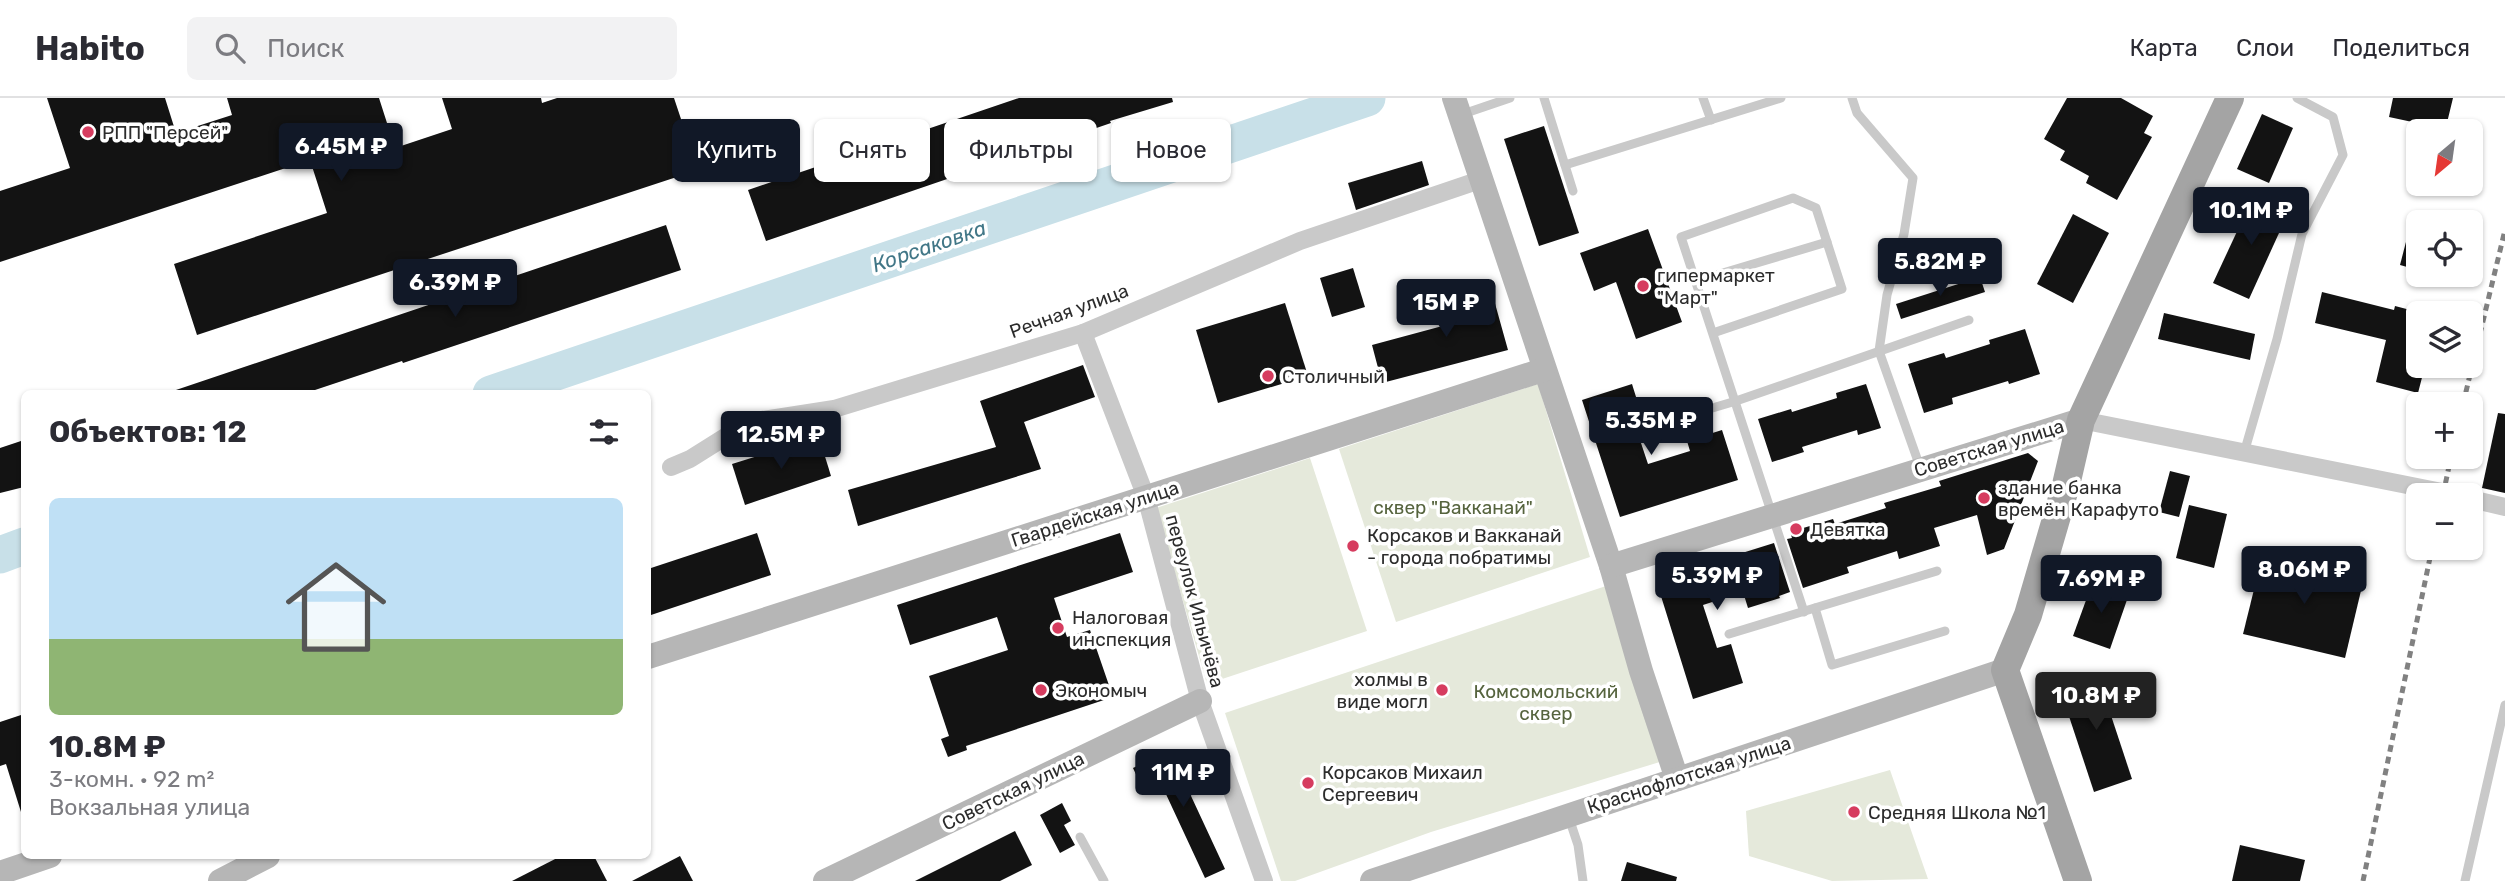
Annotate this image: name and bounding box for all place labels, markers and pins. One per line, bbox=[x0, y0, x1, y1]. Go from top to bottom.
place label: РПП "Персей" bbox=[102, 121, 228, 144]
pin: 6.45M ₽ bbox=[276, 123, 406, 183]
marker: РПП "Персей" bbox=[80, 124, 96, 140]
pin: 10.1M ₽ bbox=[2186, 188, 2316, 247]
pin: 5.82M ₽ bbox=[1875, 238, 2005, 298]
pin: 6.39M ₽ bbox=[390, 260, 520, 319]
place label: гипермаркет "Март" bbox=[1657, 264, 1775, 309]
marker: гипермаркет "Март" bbox=[1635, 278, 1651, 294]
pin: 15M ₽ bbox=[1397, 280, 1495, 339]
place label: Столичный bbox=[1282, 365, 1385, 388]
marker: Столичный bbox=[1260, 368, 1276, 384]
pin: 5.35M ₽ bbox=[1586, 398, 1716, 457]
pin: 12.5M ₽ bbox=[716, 412, 846, 471]
place label: здание банка времён Карафуто bbox=[1998, 476, 2159, 521]
marker: здание банка времён Карафуто bbox=[1976, 490, 1992, 506]
place label: Девятка bbox=[1810, 518, 1886, 541]
marker: Девятка bbox=[1788, 521, 1804, 537]
place label: Корсаков и Вакканай - города побратимы bbox=[1367, 524, 1562, 569]
marker: Корсаков и Вакканай - города побратимы bbox=[1345, 538, 1361, 554]
pin: 8.06M ₽ bbox=[2239, 546, 2369, 606]
pin: 5.39M ₽ bbox=[1652, 552, 1782, 612]
pin: 7.69M ₽ bbox=[2036, 556, 2166, 615]
place label: Налоговая инспекция bbox=[1072, 606, 1171, 651]
marker: Налоговая инспекция bbox=[1050, 620, 1066, 636]
place label: холмы в виде могл bbox=[1337, 668, 1428, 713]
pin: 10.8M ₽ bbox=[2031, 672, 2161, 732]
place label: Экономыч bbox=[1055, 679, 1147, 702]
marker: Экономыч bbox=[1033, 682, 1049, 698]
marker: холмы в виде могл bbox=[1434, 682, 1450, 698]
pin: 11M ₽ bbox=[1134, 750, 1232, 809]
place label: Корсаков Михаил Сергеевич bbox=[1322, 761, 1483, 806]
marker: Корсаков Михаил Сергеевич bbox=[1300, 775, 1316, 791]
place label: Средняя Школа №1 bbox=[1868, 801, 2046, 824]
marker: Средняя Школа №1 bbox=[1846, 804, 1862, 820]

